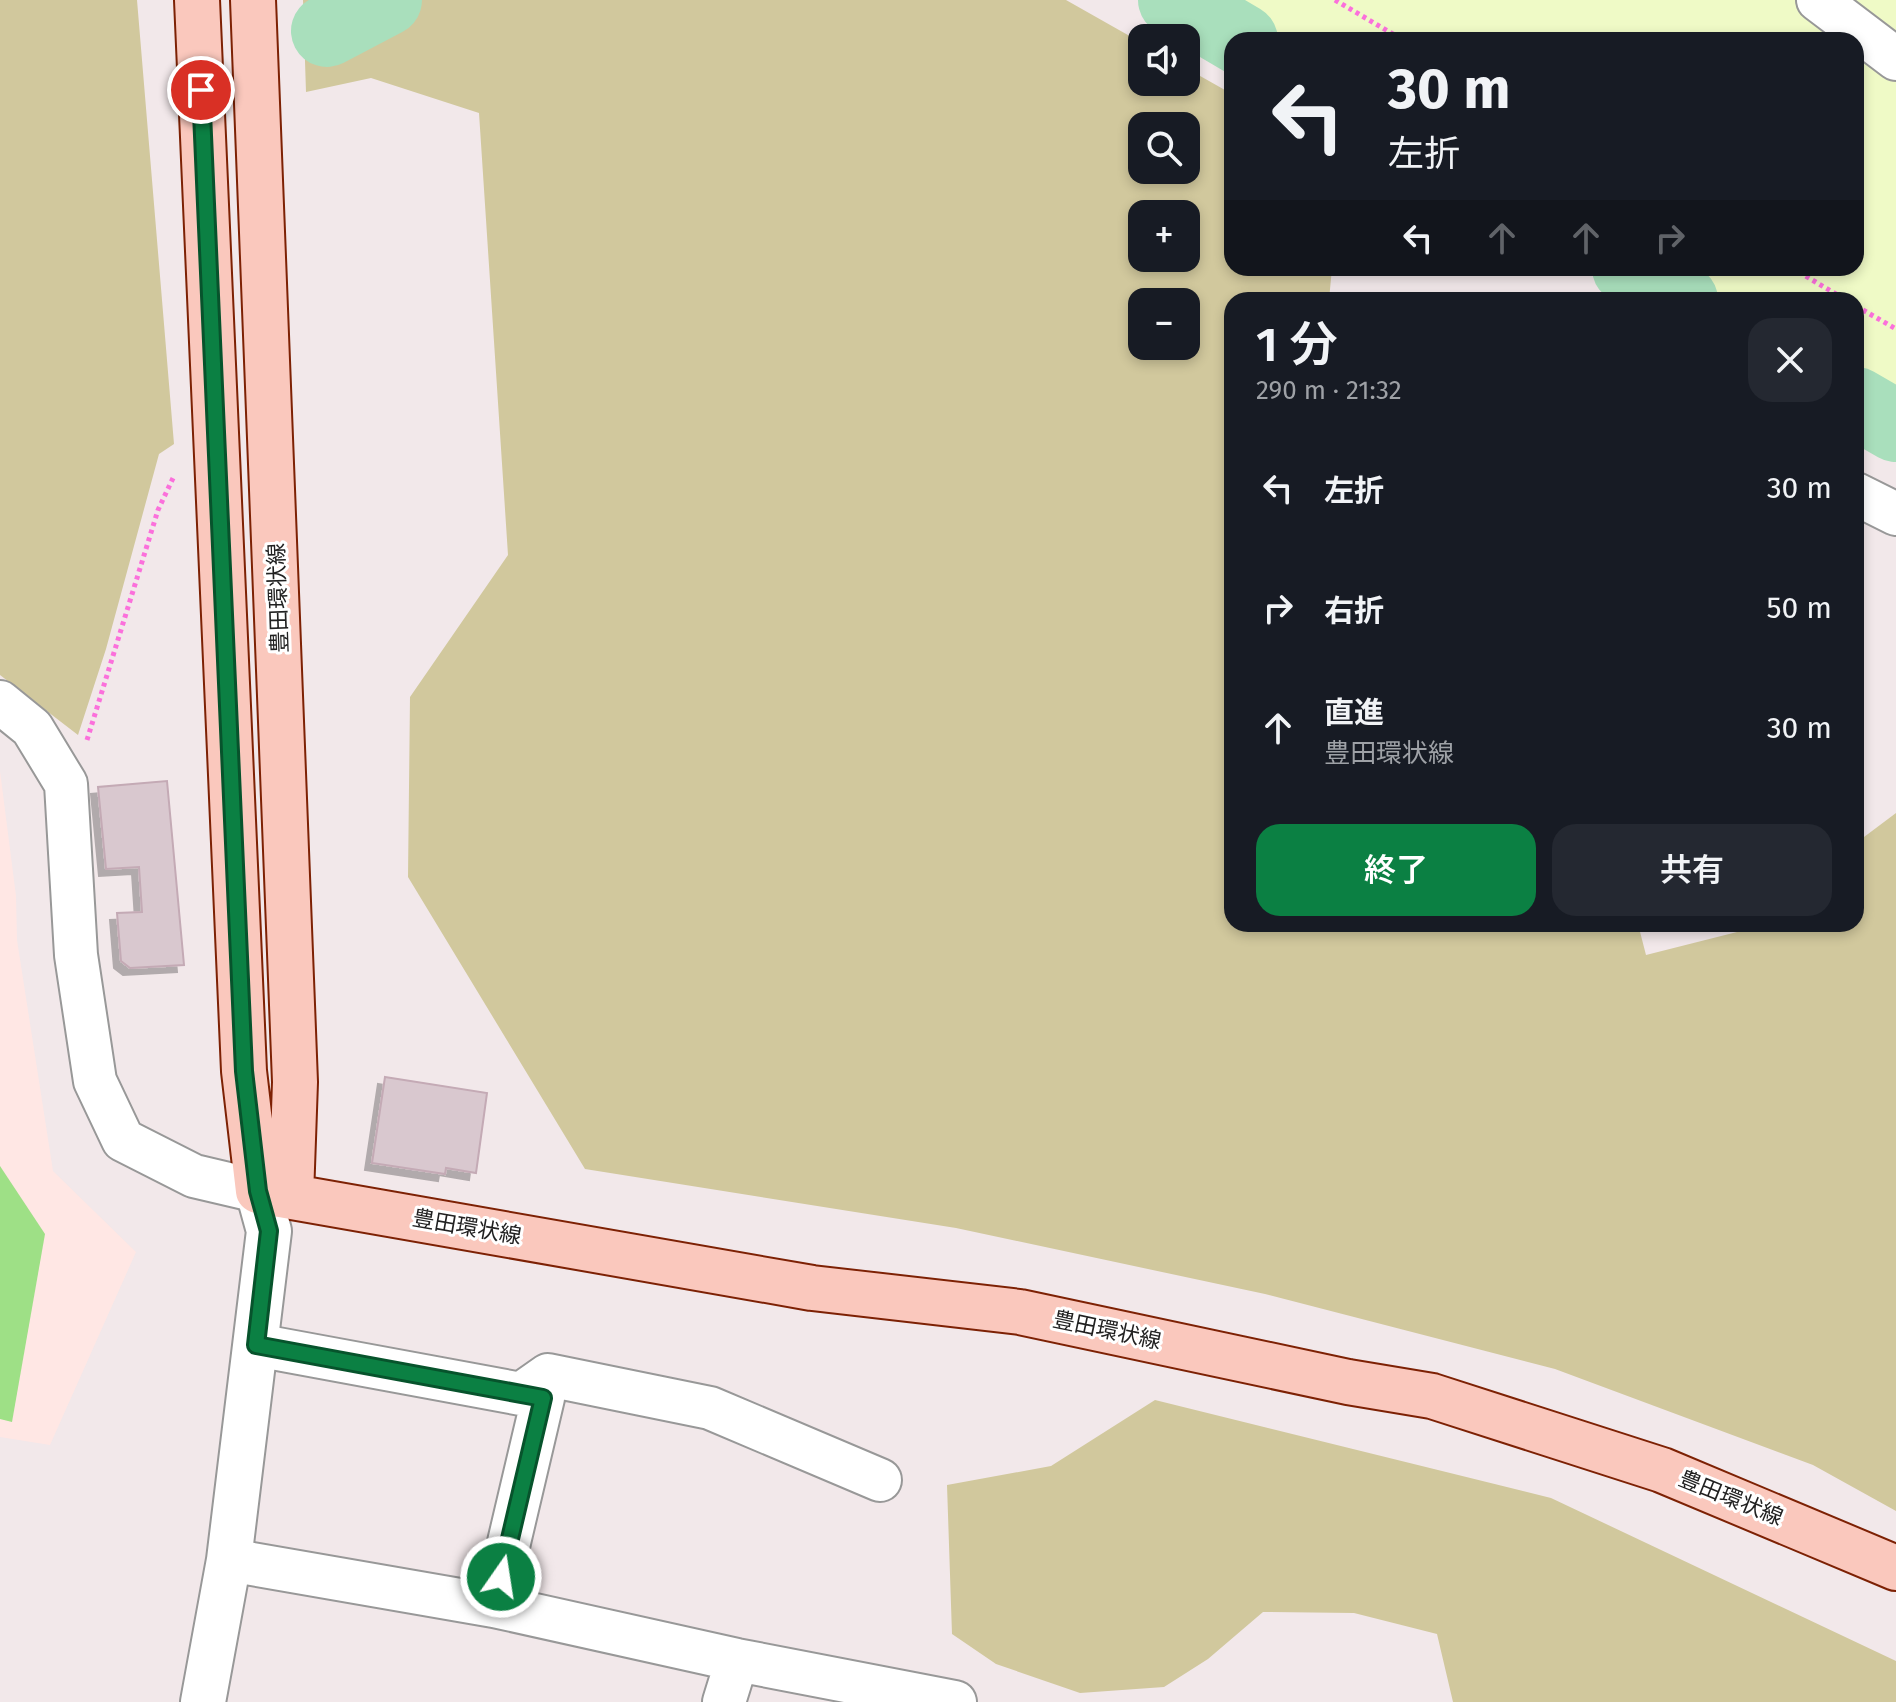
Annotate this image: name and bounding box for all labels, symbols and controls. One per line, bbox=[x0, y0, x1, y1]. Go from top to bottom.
map controls bbox=[1128, 24, 1200, 360]
button: sound bbox=[1128, 24, 1200, 96]
pin bbox=[167, 56, 235, 124]
text: 30 m bbox=[1388, 56, 1510, 123]
icon: left bbox=[1256, 64, 1360, 168]
icon: arrive bbox=[179, 68, 223, 112]
button: search bbox=[1128, 112, 1200, 184]
text: 左折 bbox=[1388, 132, 1460, 176]
button: + bbox=[1128, 200, 1200, 272]
icon: left bbox=[1396, 216, 1440, 260]
icon: ahead bbox=[1480, 216, 1524, 260]
icon: ahead bbox=[1564, 216, 1608, 260]
icon: right bbox=[1648, 216, 1692, 260]
button: − bbox=[1128, 288, 1200, 360]
text: 1 分 bbox=[1256, 316, 1338, 374]
button: close bbox=[1748, 318, 1832, 402]
text: 290 m · 21:32 bbox=[1256, 375, 1402, 406]
icon: left bbox=[1256, 466, 1300, 510]
text: 30 m bbox=[1767, 470, 1832, 506]
text: 左折 bbox=[1324, 473, 1384, 509]
street label: 豊田環状線 bbox=[263, 543, 293, 653]
icon: right bbox=[1256, 586, 1300, 630]
text: 50 m bbox=[1767, 590, 1832, 626]
text: 右折 bbox=[1324, 593, 1384, 629]
text: 直進 bbox=[1324, 695, 1384, 731]
icon: ahead bbox=[1256, 706, 1300, 750]
text: 30 m bbox=[1767, 710, 1832, 746]
text: 豊田環状線 bbox=[1324, 738, 1454, 769]
button: 終了 bbox=[1256, 824, 1536, 916]
button: 共有 bbox=[1552, 824, 1832, 916]
street label: 豊田環状線 bbox=[410, 1204, 524, 1250]
street label: 豊田環状線 bbox=[1050, 1305, 1164, 1355]
street label: 豊田環状線 bbox=[1675, 1465, 1787, 1531]
position arrow bbox=[459, 1535, 543, 1619]

